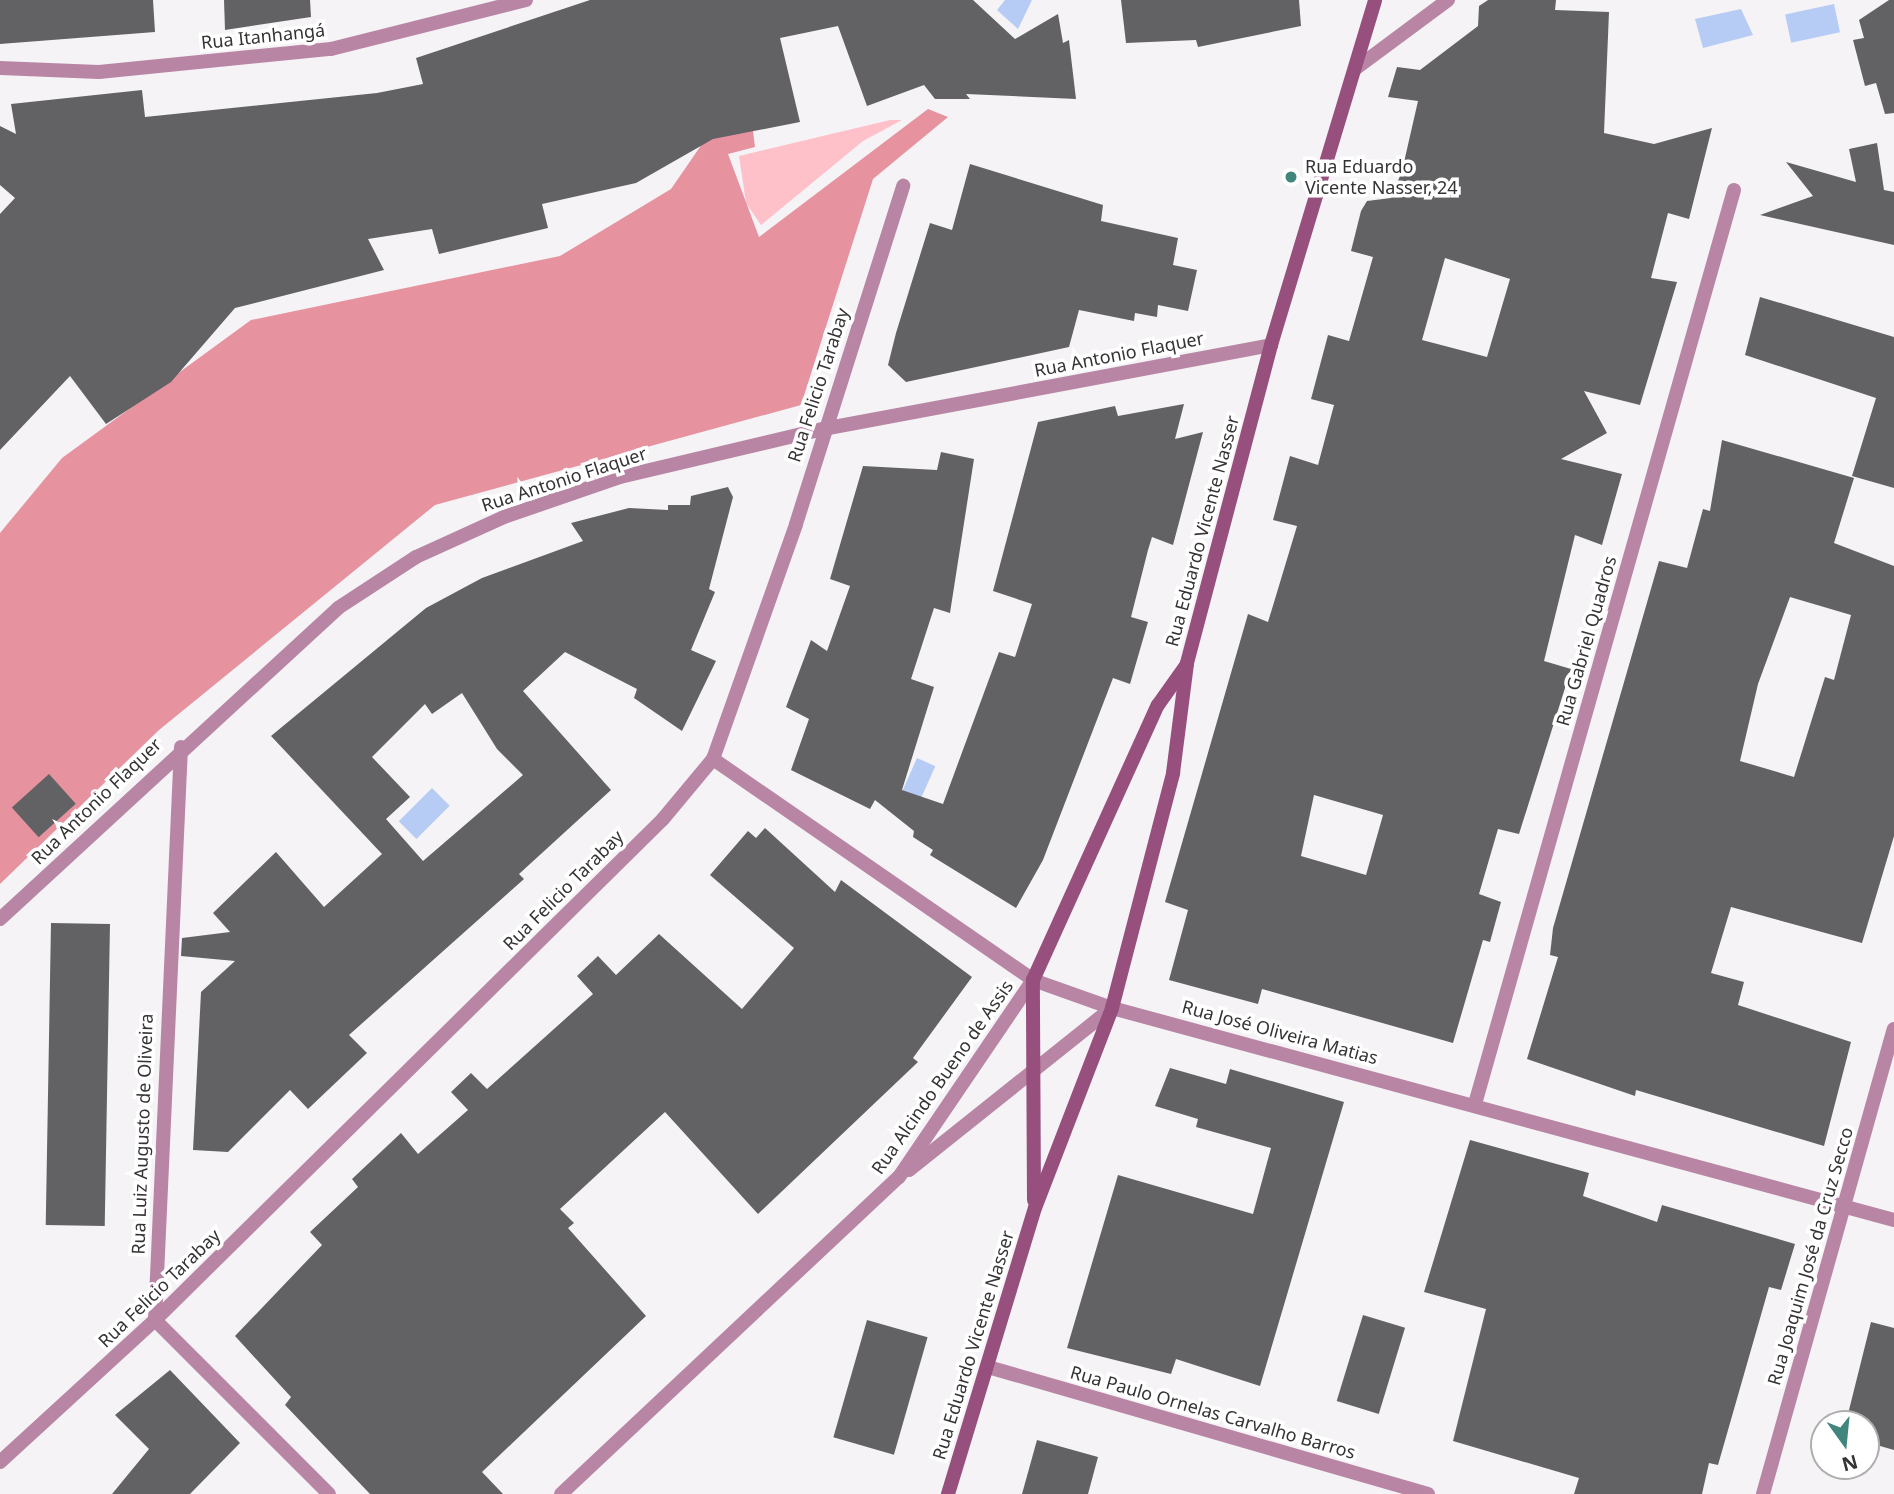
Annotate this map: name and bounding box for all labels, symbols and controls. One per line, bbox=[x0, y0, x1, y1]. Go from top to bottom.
street label: Rua Itanhangá bbox=[200, 19, 326, 53]
place label: Rua Eduardo Vicente Nasser, 24 bbox=[1305, 156, 1458, 198]
marker: Rua Eduardo Vicente Nasser, 24 bbox=[1283, 169, 1299, 185]
street label: Rua Felicio Tarabay bbox=[783, 305, 853, 465]
street label: Rua Antonio Flaquer bbox=[1032, 327, 1206, 381]
street label: Rua Eduardo Vicente Nasser bbox=[1161, 413, 1243, 649]
street label: Rua Antonio Flaquer bbox=[479, 442, 649, 516]
street label: Rua Gabriel Quadros bbox=[1551, 553, 1621, 729]
street label: Rua Antonio Flaquer bbox=[27, 733, 165, 869]
street label: Rua Felicio Tarabay bbox=[498, 825, 628, 955]
street label: Rua Alcindo Bueno de Assis bbox=[867, 976, 1017, 1178]
street label: Rua José Oliveira Matias bbox=[1180, 995, 1380, 1069]
street label: Rua Luiz Augusto de Oliveira bbox=[127, 1013, 157, 1255]
street label: Rua Joaquim José da Cruz Secco bbox=[1763, 1124, 1857, 1388]
street label: Rua Felicio Tarabay bbox=[94, 1224, 224, 1352]
street label: Rua Eduardo Vicente Nasser bbox=[928, 1228, 1018, 1462]
street label: Rua Paulo Ornelas Carvalho Barros bbox=[1068, 1361, 1358, 1463]
north arrow bbox=[1810, 1410, 1880, 1480]
text: N bbox=[1839, 1449, 1861, 1478]

